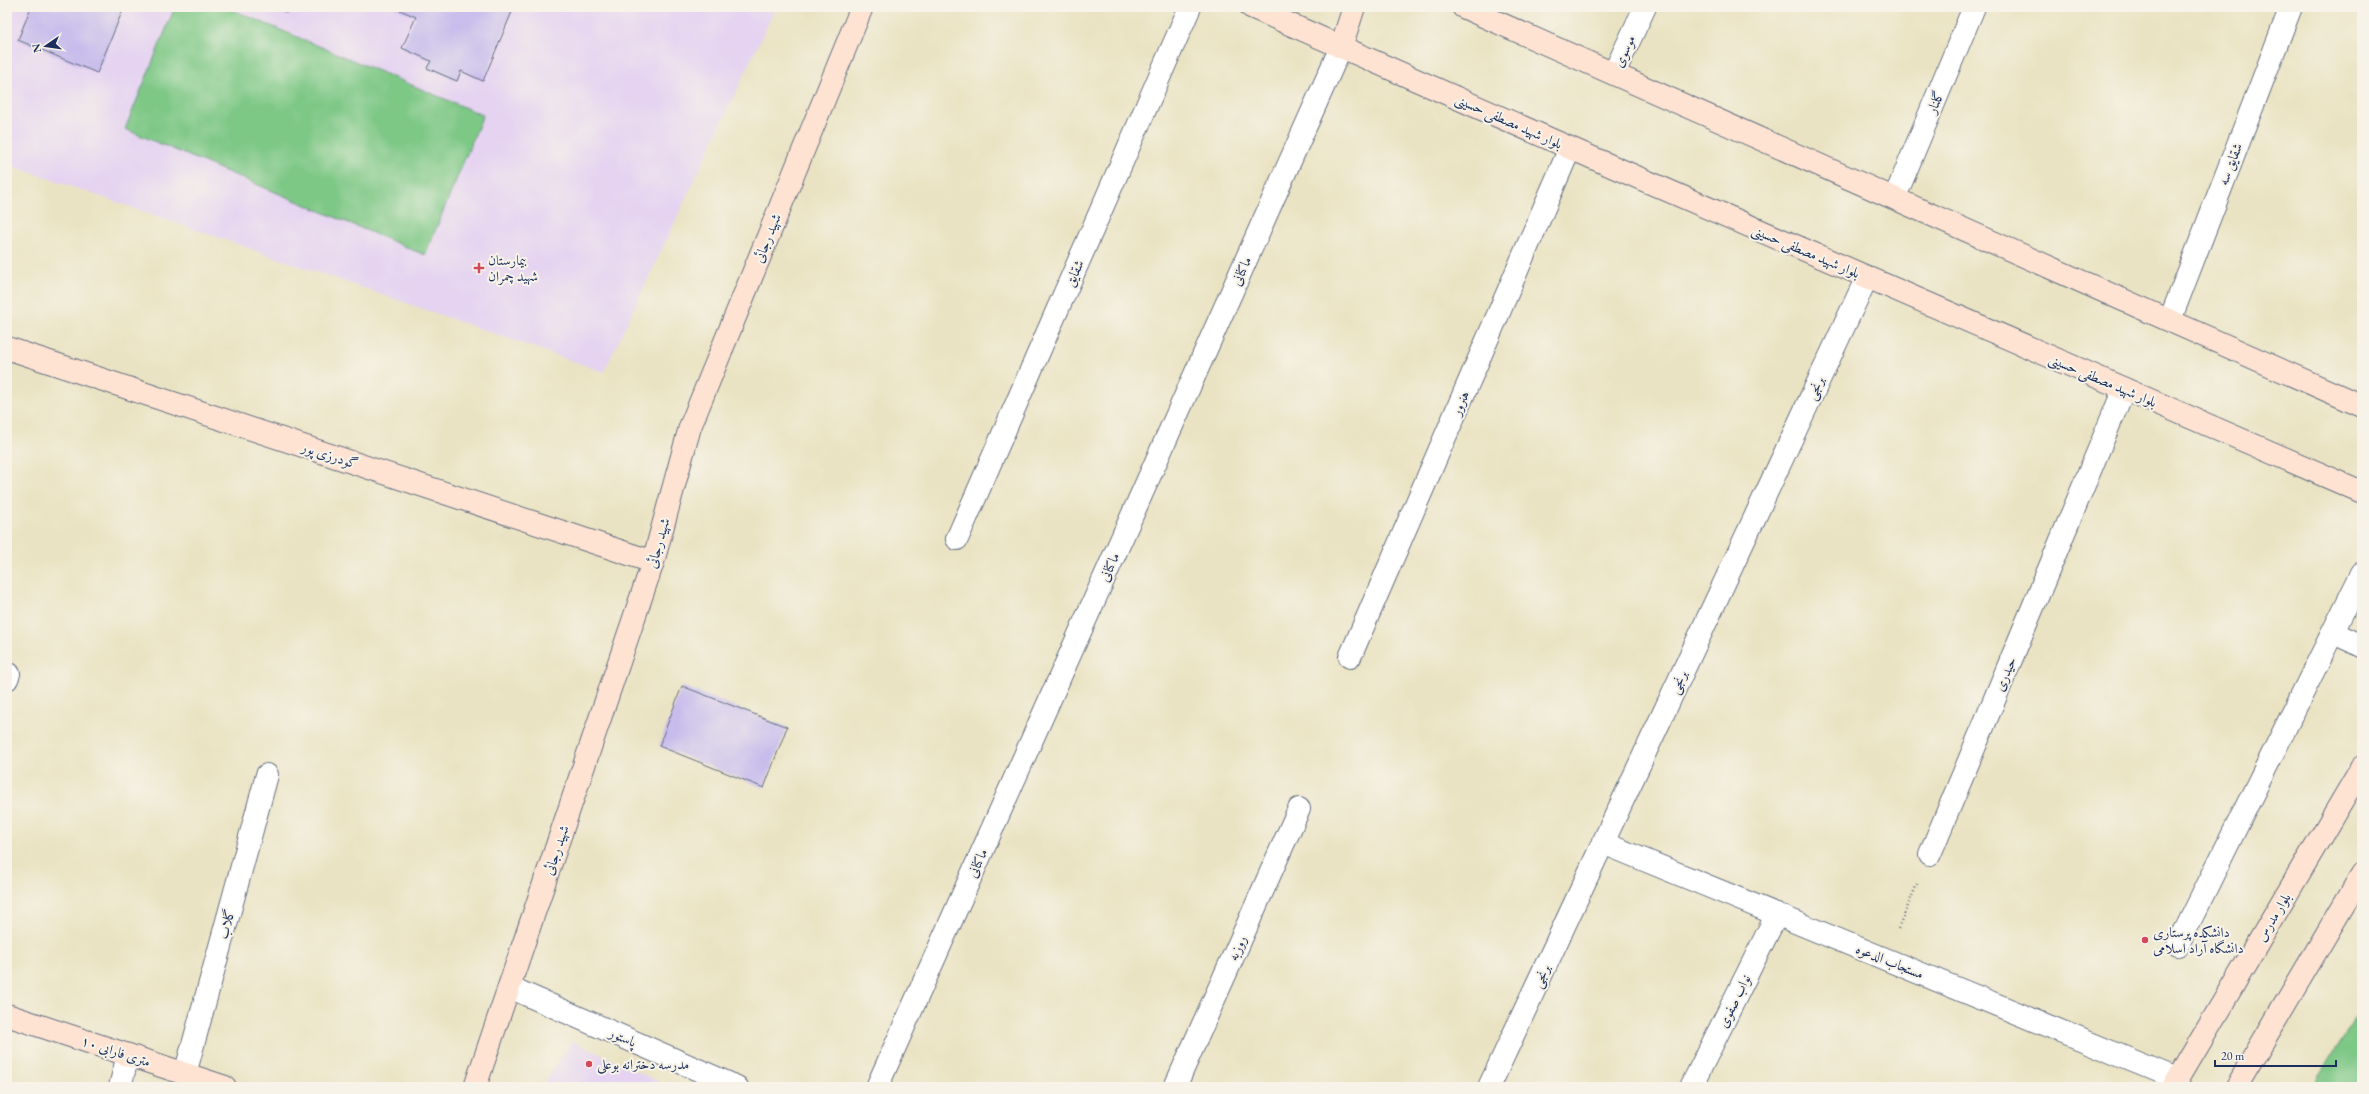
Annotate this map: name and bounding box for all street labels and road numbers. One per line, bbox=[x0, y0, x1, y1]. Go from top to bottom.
street label: موسوی bbox=[1609, 32, 1639, 70]
street label: گلنار bbox=[1921, 88, 1948, 118]
street label: بلوار شهید مصطفی حسینی bbox=[1452, 89, 1566, 155]
street label: شقایق سه bbox=[2214, 140, 2246, 188]
street label: شهید رجائی bbox=[749, 211, 786, 266]
street label: بلوار شهید مصطفی حسینی bbox=[1748, 220, 1863, 284]
street label: ماکنانی bbox=[1227, 254, 1255, 288]
street label: شقایق bbox=[1060, 257, 1088, 289]
street label: بلوار شهید مصطفی حسینی bbox=[2045, 349, 2160, 413]
street label: برنجی bbox=[1802, 373, 1829, 403]
street label: هنرور bbox=[1446, 388, 1473, 420]
street label: گودرزی پور bbox=[297, 437, 360, 474]
street label: شهید رجائی bbox=[642, 516, 675, 571]
street label: ماکنانی bbox=[1095, 550, 1123, 584]
street label: حیدری bbox=[1990, 654, 2020, 694]
street label: برنجی bbox=[1665, 667, 1692, 697]
street label: شهید رجائی bbox=[539, 822, 574, 878]
street label: ماکنانی bbox=[963, 846, 991, 880]
street label: بلوار مدرس bbox=[2251, 889, 2295, 945]
street label: گلاب bbox=[213, 907, 239, 941]
street label: روزبه bbox=[1224, 933, 1250, 963]
street label: مستجاب الدعوه bbox=[1853, 939, 1927, 983]
street label: برنجی bbox=[1528, 961, 1555, 991]
street label: نواب صفوی bbox=[1713, 971, 1755, 1031]
street label: پاستور bbox=[604, 1022, 641, 1053]
street label: ۱۰ متری فارابی bbox=[79, 1031, 153, 1072]

